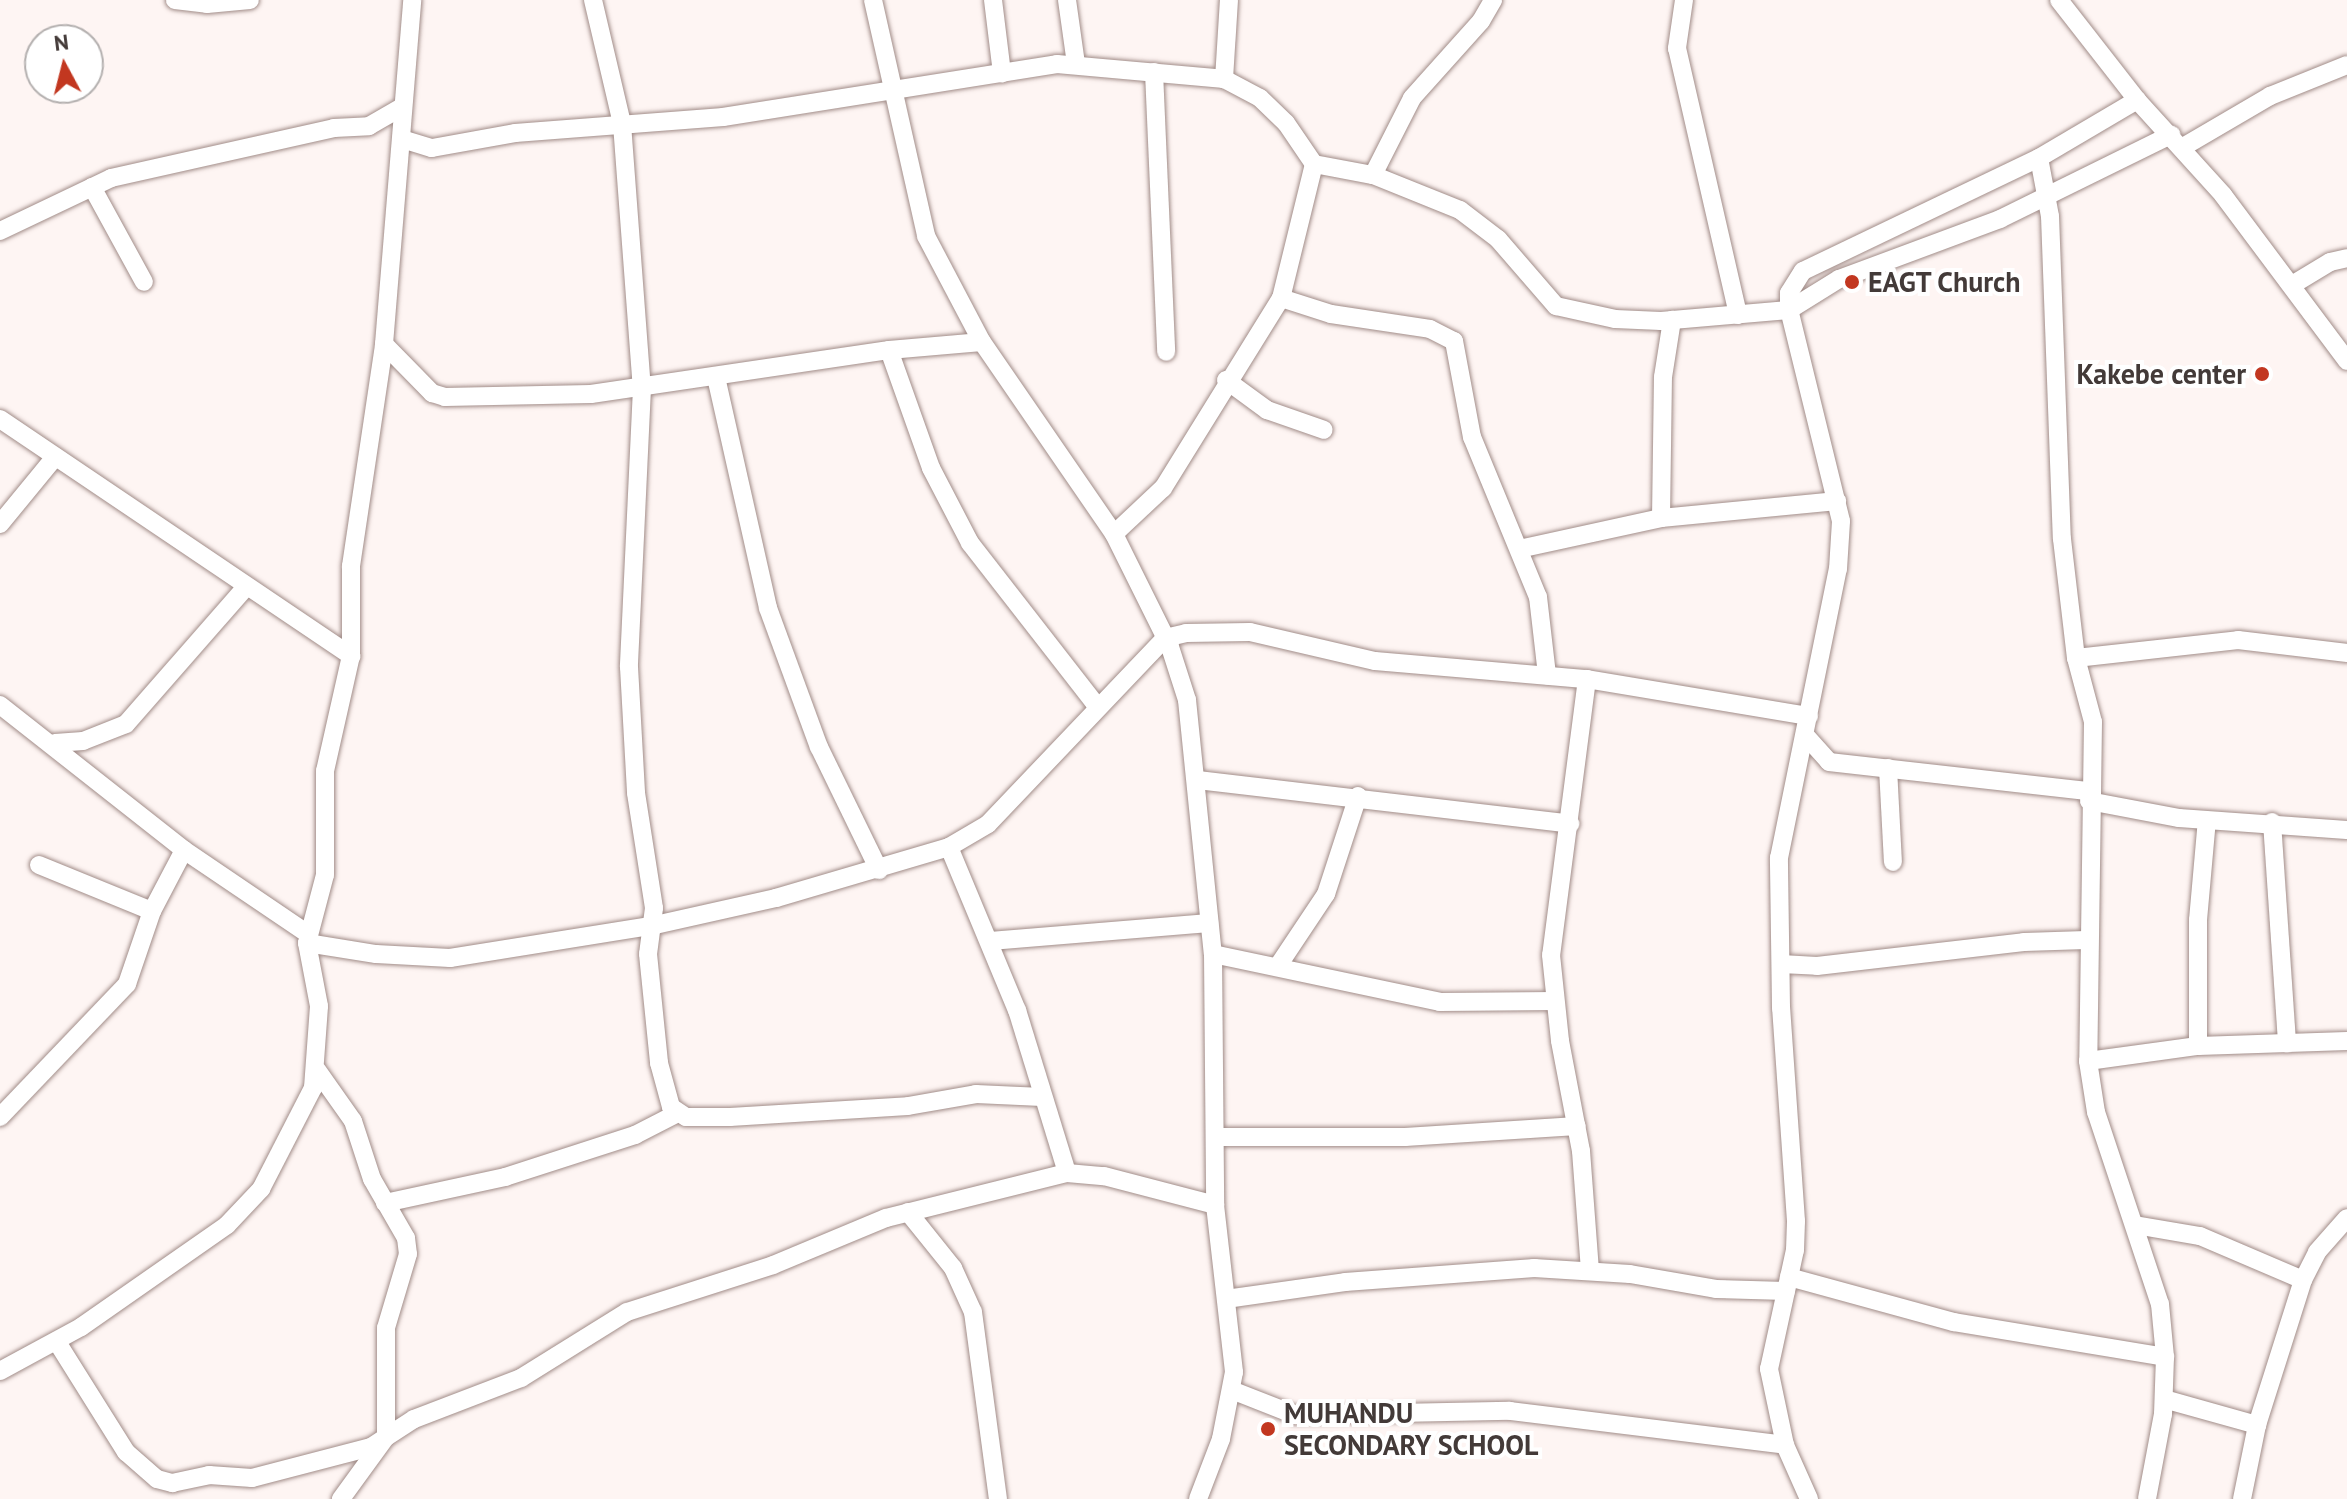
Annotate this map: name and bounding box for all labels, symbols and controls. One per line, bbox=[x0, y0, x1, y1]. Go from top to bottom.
north arrow bbox=[24, 24, 104, 104]
text: N bbox=[52, 27, 70, 57]
place label: EAGT Church bbox=[1868, 265, 2022, 299]
marker: EAGT Church bbox=[1843, 273, 1861, 291]
place label: Kakebe center bbox=[2077, 357, 2246, 391]
marker: Kakebe center bbox=[2253, 365, 2271, 383]
place label: MUHANDU SECONDARY SCHOOL bbox=[1284, 1396, 1539, 1462]
marker: MUHANDU SECONDARY SCHOOL bbox=[1259, 1420, 1277, 1438]

